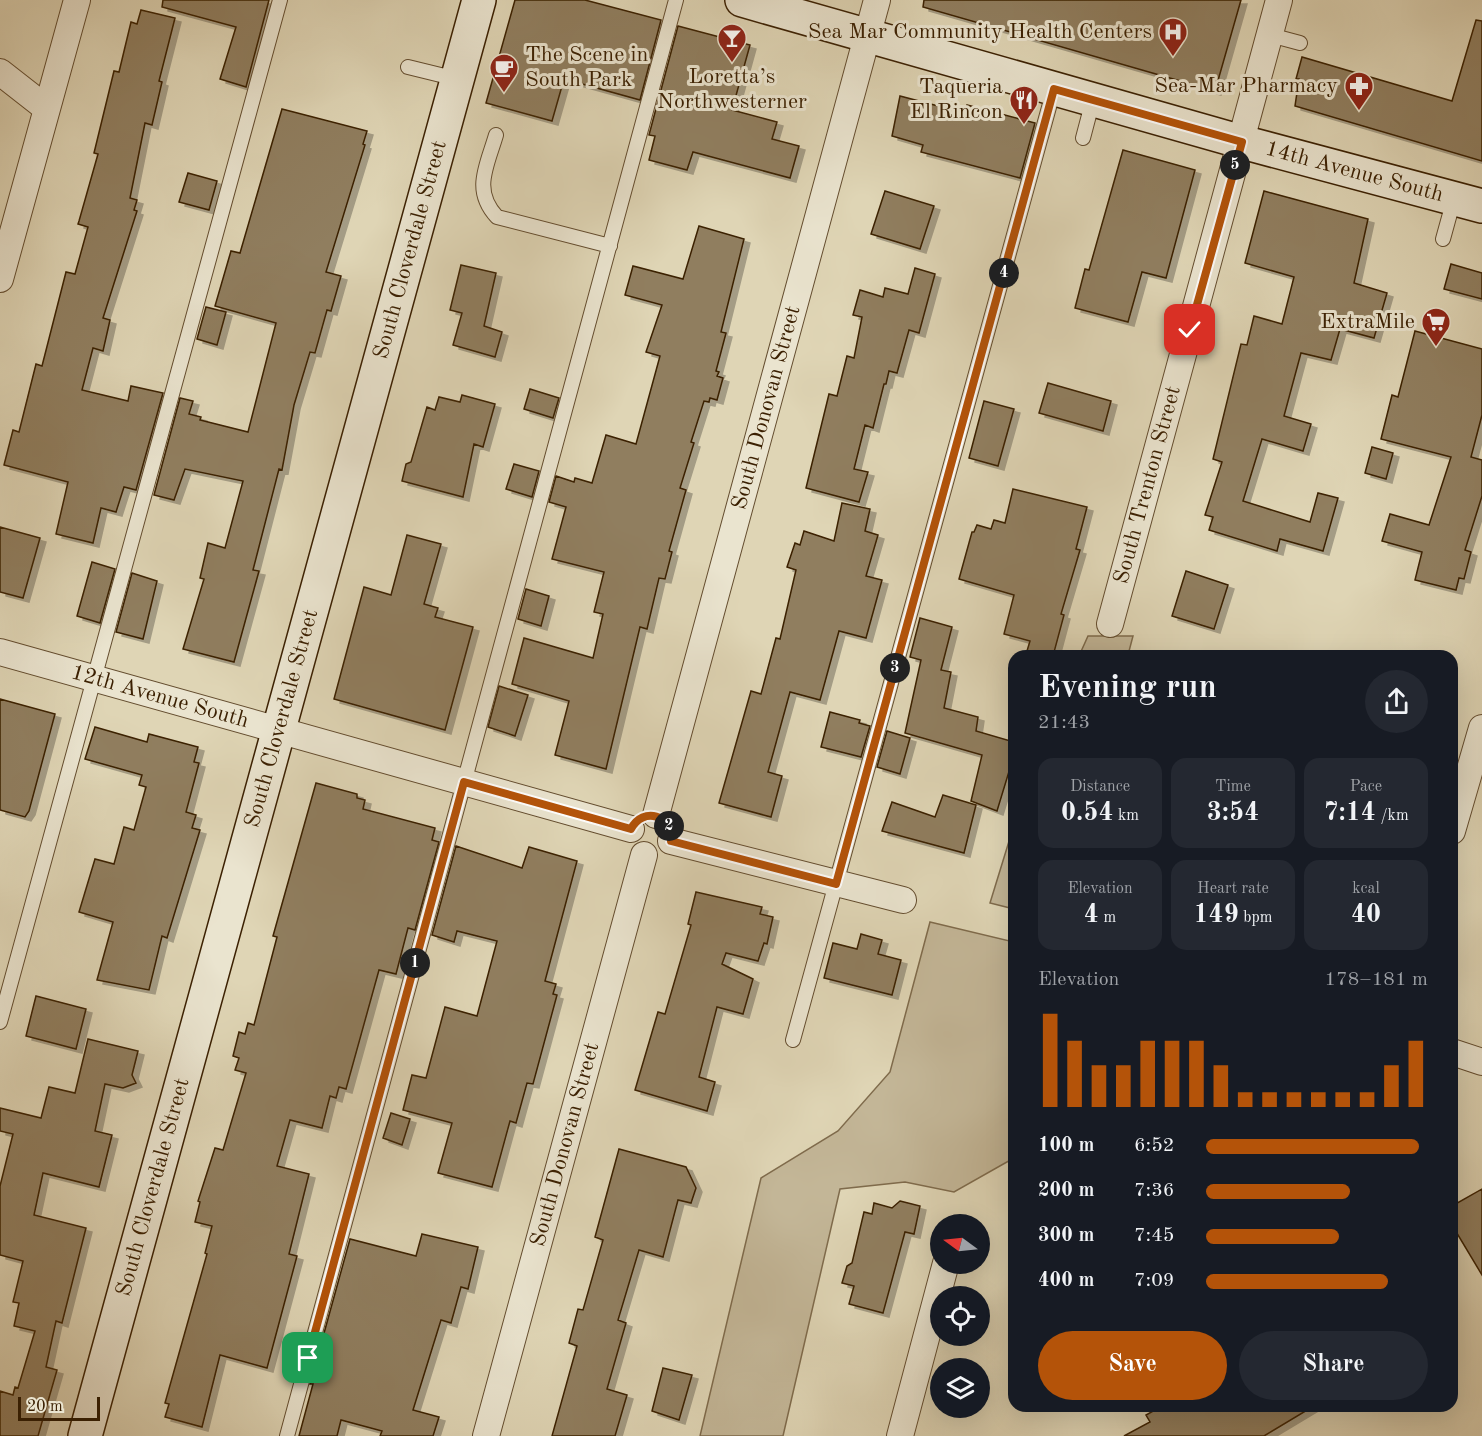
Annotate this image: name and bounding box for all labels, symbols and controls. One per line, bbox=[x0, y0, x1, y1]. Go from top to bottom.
hospital icon: Sea Mar Community Health Centers bbox=[1157, 16, 1189, 58]
place label: Sea Mar Community Health Centers bbox=[808, 21, 1152, 43]
bar icon: Loretta’s Northwesterner bbox=[716, 22, 748, 64]
place label: The Scene in South Park bbox=[525, 44, 648, 91]
cafe icon: The Scene in South Park bbox=[488, 52, 520, 94]
place label: Loretta’s Northwesterner bbox=[657, 66, 807, 113]
pharmacy icon: Sea-Mar Pharmacy bbox=[1343, 70, 1375, 112]
place label: Sea-Mar Pharmacy bbox=[1154, 75, 1338, 97]
place label: Taqueria El Rincon bbox=[910, 76, 1003, 123]
restaurant icon: Taqueria El Rincon bbox=[1008, 84, 1040, 126]
street label: South Cloverdale Street bbox=[370, 138, 451, 362]
street label: 14th Avenue South bbox=[1263, 138, 1446, 206]
pin: 5 bbox=[1220, 150, 1250, 180]
text: 5 bbox=[1230, 157, 1240, 173]
pin: 4 bbox=[989, 258, 1019, 288]
text: 4 bbox=[999, 265, 1009, 281]
street label: South Donovan Street bbox=[728, 303, 805, 512]
pin bbox=[1164, 304, 1215, 355]
supermarket icon: ExtraMile bbox=[1420, 306, 1452, 348]
place label: ExtraMile bbox=[1320, 311, 1415, 333]
icon: check bbox=[1173, 313, 1206, 346]
street label: South Trenton Street bbox=[1110, 384, 1185, 586]
street label: South Cloverdale Street bbox=[241, 607, 322, 830]
pin: 3 bbox=[880, 653, 910, 683]
text: 3 bbox=[890, 660, 900, 676]
street label: 12th Avenue South bbox=[69, 661, 251, 732]
button: share bbox=[1365, 670, 1428, 733]
text: Evening run bbox=[1038, 672, 1217, 705]
text: 21:43 bbox=[1038, 713, 1090, 733]
text: Distance bbox=[1070, 779, 1130, 795]
text: Time bbox=[1215, 779, 1251, 795]
text: Pace bbox=[1350, 779, 1382, 795]
text: 0.54 bbox=[1061, 800, 1114, 826]
text: 3:54 bbox=[1207, 800, 1259, 826]
text: 7:14 bbox=[1323, 800, 1376, 826]
text: km bbox=[1114, 808, 1139, 824]
text: /km bbox=[1376, 808, 1409, 824]
pin: 2 bbox=[654, 811, 684, 841]
text: 2 bbox=[664, 818, 674, 834]
text: Elevation bbox=[1067, 881, 1133, 897]
text: Heart rate bbox=[1197, 881, 1269, 897]
text: kcal bbox=[1352, 881, 1380, 897]
text: 4 bbox=[1084, 902, 1099, 928]
text: 149 bbox=[1194, 902, 1239, 928]
text: 40 bbox=[1351, 902, 1381, 928]
text: m bbox=[1099, 910, 1116, 926]
text: bpm bbox=[1239, 910, 1272, 926]
pin: 1 bbox=[400, 948, 430, 978]
text: 1 bbox=[410, 955, 420, 971]
text: Elevation bbox=[1038, 970, 1119, 990]
text: 178–181 m bbox=[1325, 970, 1428, 990]
street label: South Donovan Street bbox=[527, 1040, 603, 1249]
street label: South Cloverdale Street bbox=[113, 1076, 194, 1299]
text: 100 m bbox=[1038, 1136, 1094, 1156]
text: 6:52 bbox=[1134, 1136, 1174, 1156]
text: 200 m bbox=[1038, 1181, 1094, 1201]
text: 7:36 bbox=[1134, 1181, 1174, 1201]
north arrow bbox=[930, 1214, 990, 1274]
map controls bbox=[930, 1214, 990, 1418]
text: 300 m bbox=[1038, 1226, 1094, 1246]
text: 7:45 bbox=[1134, 1226, 1174, 1246]
text: 400 m bbox=[1038, 1271, 1094, 1291]
text: 7:09 bbox=[1134, 1271, 1174, 1291]
button: locate bbox=[930, 1286, 990, 1346]
button: Save bbox=[1038, 1331, 1227, 1400]
button: Share bbox=[1239, 1331, 1428, 1400]
pin bbox=[282, 1332, 333, 1383]
icon: arrive bbox=[291, 1341, 324, 1374]
button: layers bbox=[930, 1358, 990, 1418]
scale bar bbox=[18, 1394, 100, 1422]
text: 20 m bbox=[27, 1399, 63, 1415]

